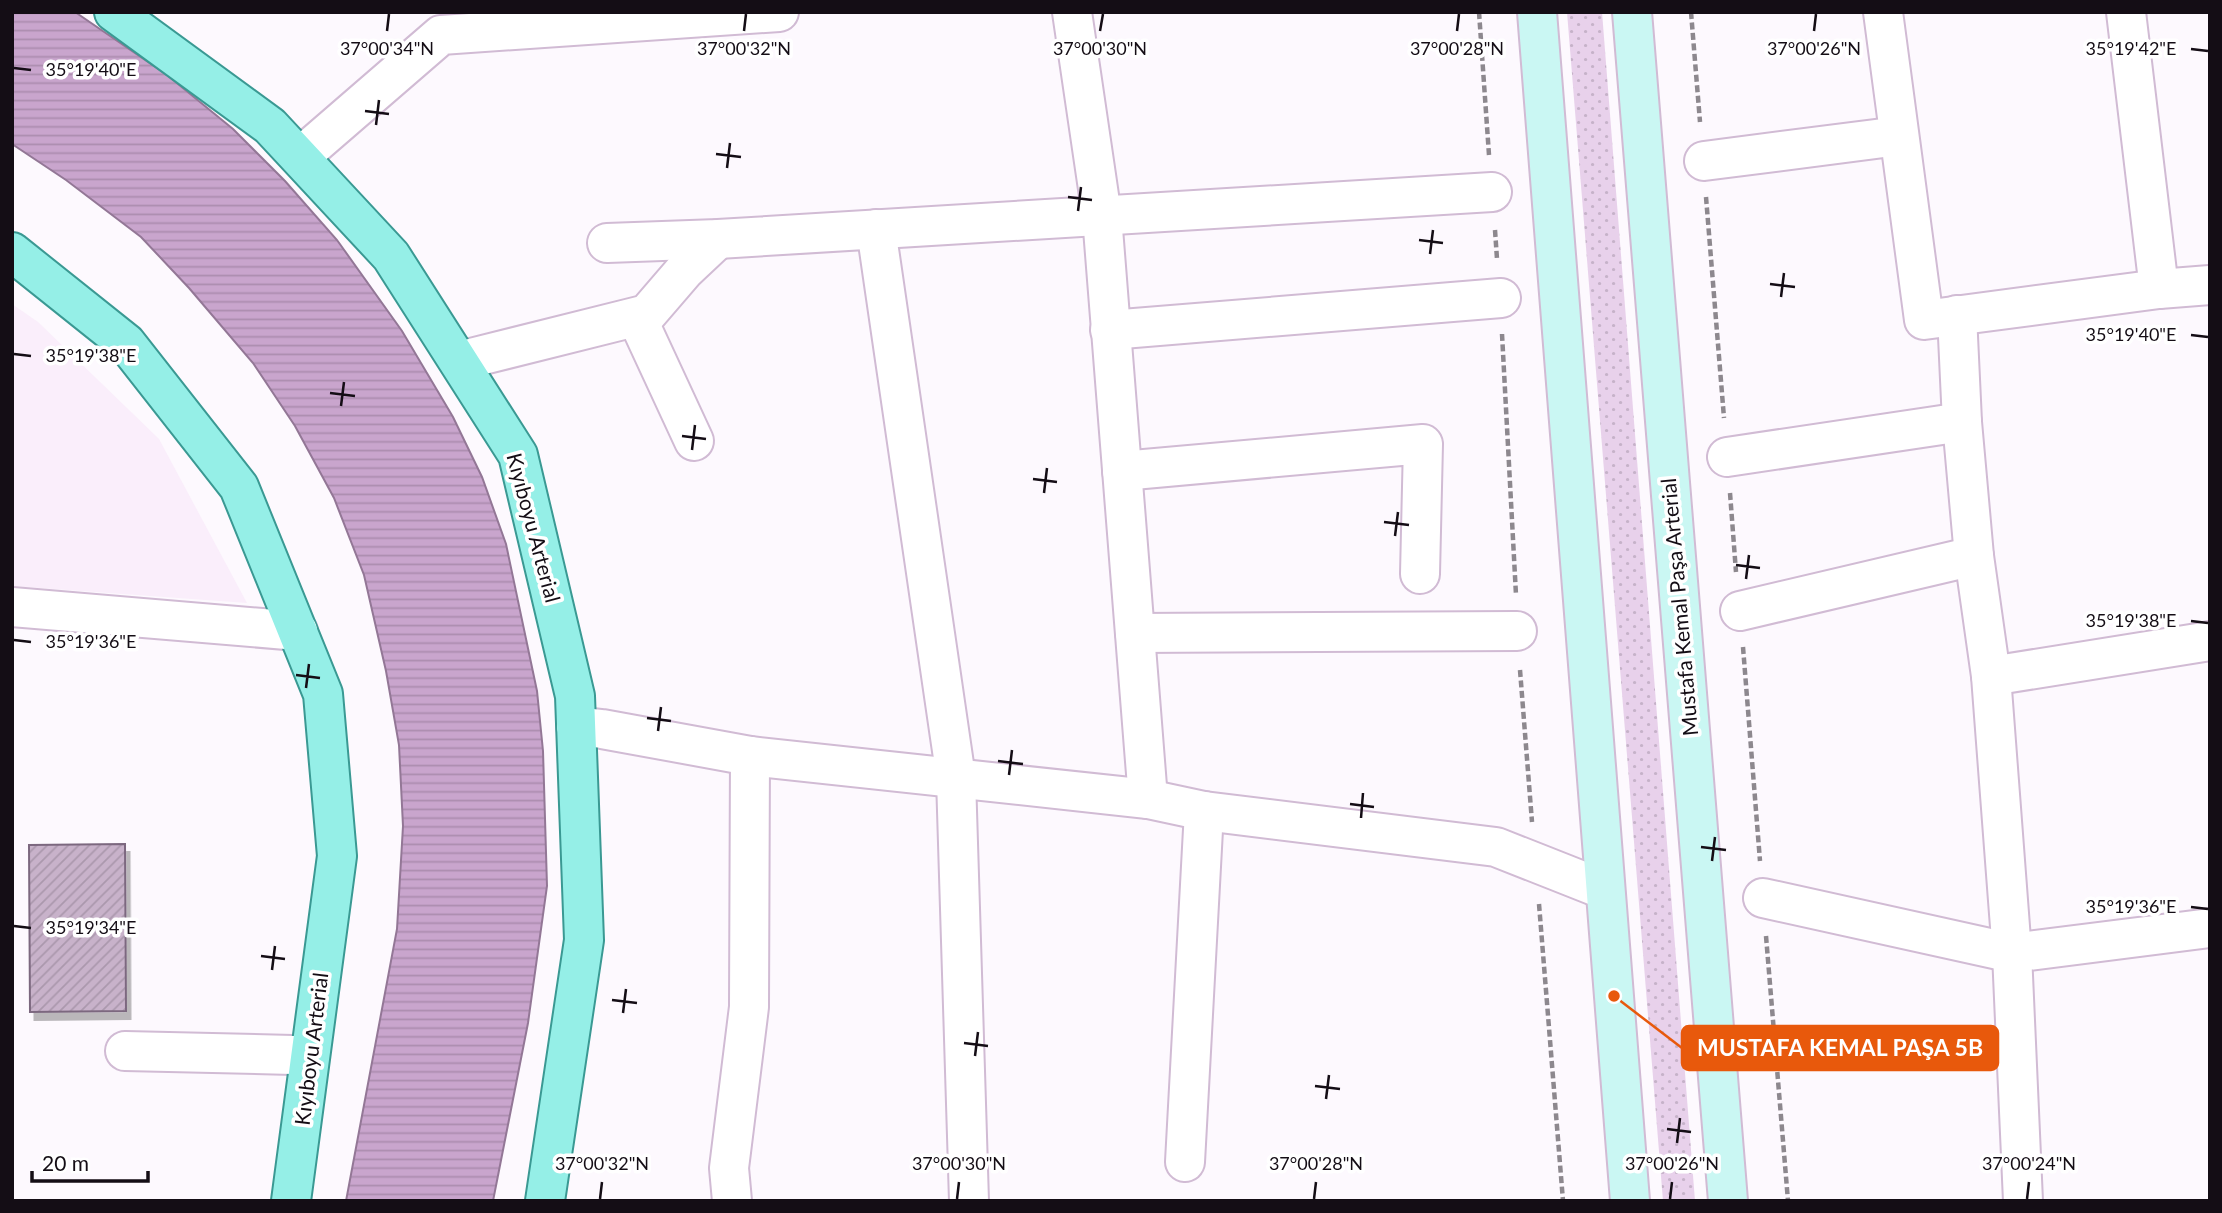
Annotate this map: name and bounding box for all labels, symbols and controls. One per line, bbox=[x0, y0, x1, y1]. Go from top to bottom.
text: 37°00'34"N bbox=[340, 37, 434, 59]
text: 37°00'32"N bbox=[697, 37, 791, 59]
text: 37°00'30"N bbox=[1053, 37, 1147, 59]
text: 37°00'28"N bbox=[1410, 37, 1504, 59]
text: 37°00'26"N bbox=[1767, 37, 1861, 59]
text: 35°19'42"E bbox=[2086, 37, 2176, 59]
text: 35°19'40"E bbox=[46, 58, 136, 80]
text: 35°19'40"E bbox=[2086, 323, 2176, 345]
text: 35°19'38"E bbox=[46, 344, 136, 366]
street label: Kıyıboyu Arterial bbox=[502, 450, 566, 605]
street label: Mustafa Kemal Paşa Arterial bbox=[1655, 477, 1702, 737]
text: 35°19'38"E bbox=[2086, 609, 2176, 631]
text: 35°19'36"E bbox=[46, 630, 136, 652]
text: 35°19'36"E bbox=[2086, 895, 2176, 917]
text: 35°19'34"E bbox=[46, 916, 136, 938]
street label: Kıyıboyu Arterial bbox=[289, 971, 332, 1127]
callout: MUSTAFA KEMAL PAŞA 5B bbox=[1682, 1026, 1998, 1070]
text: MUSTAFA KEMAL PAŞA 5B bbox=[1697, 1033, 1983, 1061]
scale bar bbox=[32, 1140, 147, 1184]
text: 20 m bbox=[42, 1150, 89, 1175]
text: 37°00'32"N bbox=[555, 1152, 649, 1174]
text: 37°00'30"N bbox=[912, 1152, 1006, 1174]
text: 37°00'28"N bbox=[1269, 1152, 1363, 1174]
text: 37°00'26"N bbox=[1625, 1152, 1719, 1174]
text: 37°00'24"N bbox=[1982, 1152, 2076, 1174]

